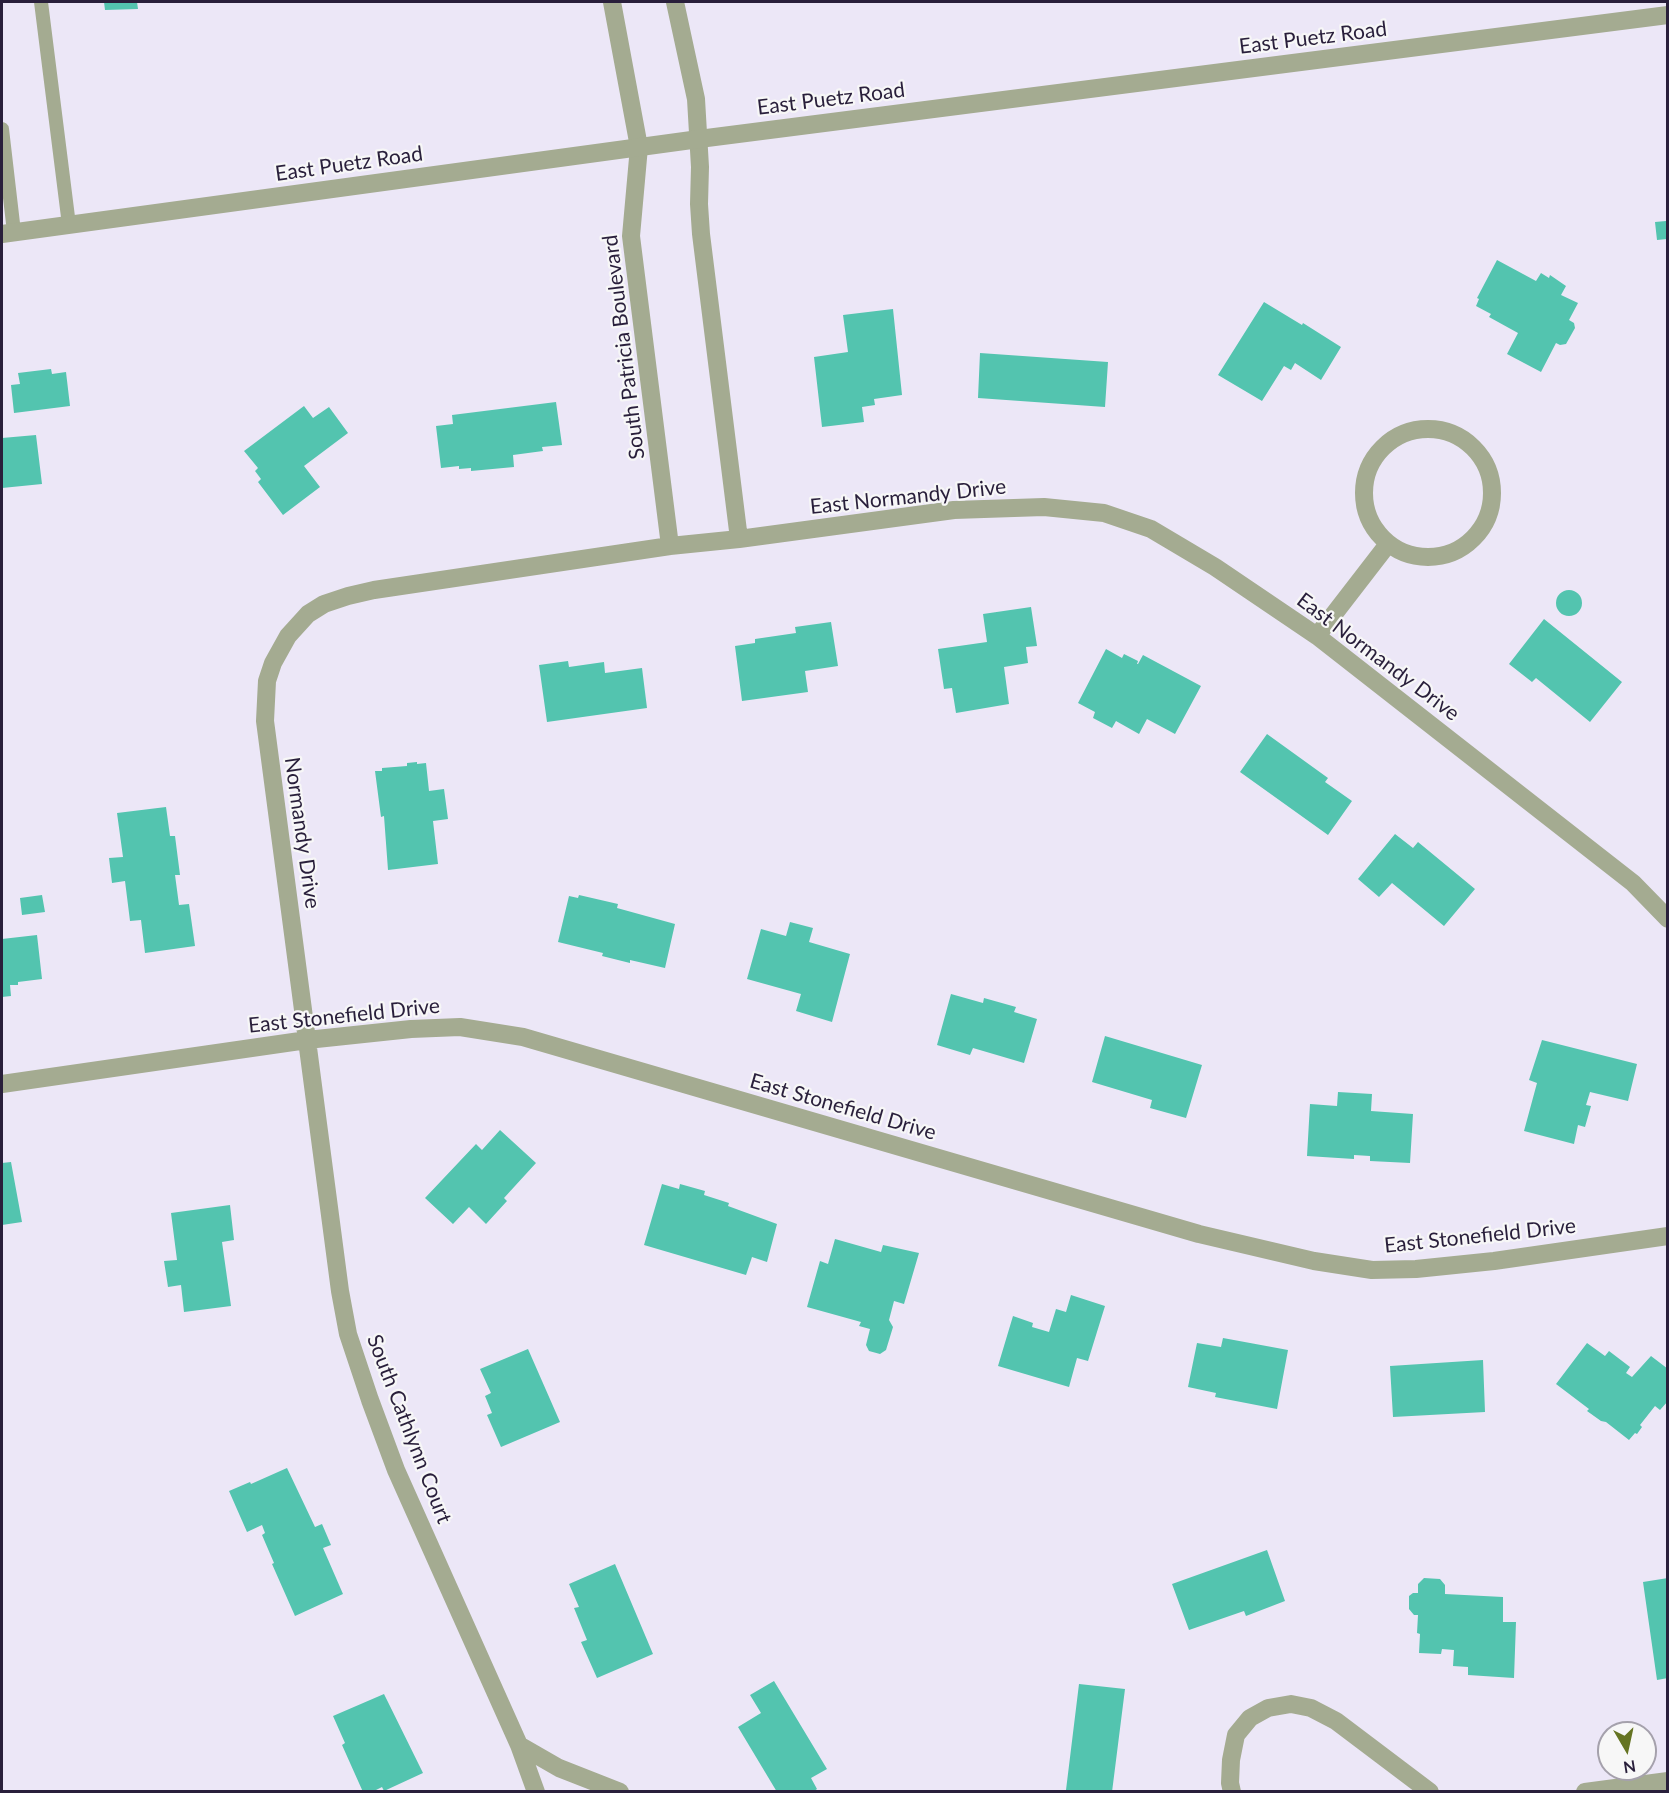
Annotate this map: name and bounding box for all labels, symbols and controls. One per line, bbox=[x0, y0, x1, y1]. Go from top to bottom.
street label: East Puetz Road bbox=[1238, 16, 1388, 60]
street label: East Puetz Road bbox=[756, 77, 906, 121]
street label: East Puetz Road bbox=[274, 141, 424, 187]
street label: South Patricia Boulevard bbox=[598, 233, 650, 461]
street label: East Normandy Drive bbox=[809, 474, 1007, 520]
street label: East Normandy Drive bbox=[1292, 588, 1464, 726]
street label: Normandy Drive bbox=[279, 756, 325, 910]
street label: East Stonefield Drive bbox=[247, 993, 441, 1039]
street label: East Stonefield Drive bbox=[747, 1068, 939, 1146]
street label: East Stonefield Drive bbox=[1383, 1213, 1577, 1259]
street label: South Cathlynn Court bbox=[361, 1331, 457, 1527]
north arrow bbox=[1597, 1721, 1657, 1781]
text: N bbox=[1622, 1757, 1637, 1778]

